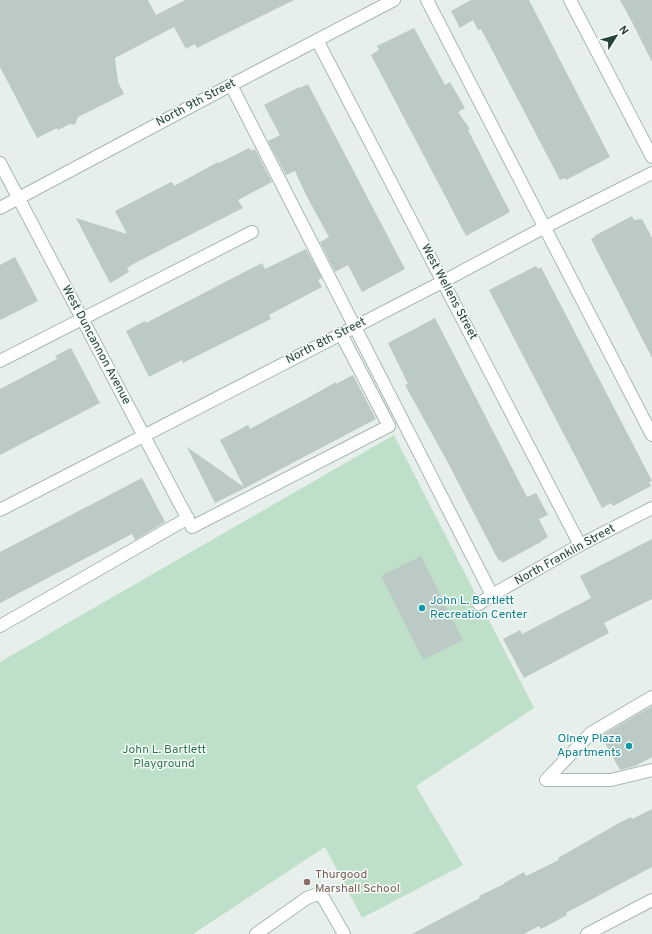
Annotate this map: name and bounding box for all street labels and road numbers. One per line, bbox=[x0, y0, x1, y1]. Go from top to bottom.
street label: North 9th Street bbox=[153, 75, 239, 131]
street label: West Wellens Street bbox=[417, 241, 481, 343]
street label: West Duncannon Avenue bbox=[58, 283, 134, 407]
street label: North 8th Street bbox=[283, 314, 369, 368]
street label: North Franklin Street bbox=[512, 521, 618, 589]

